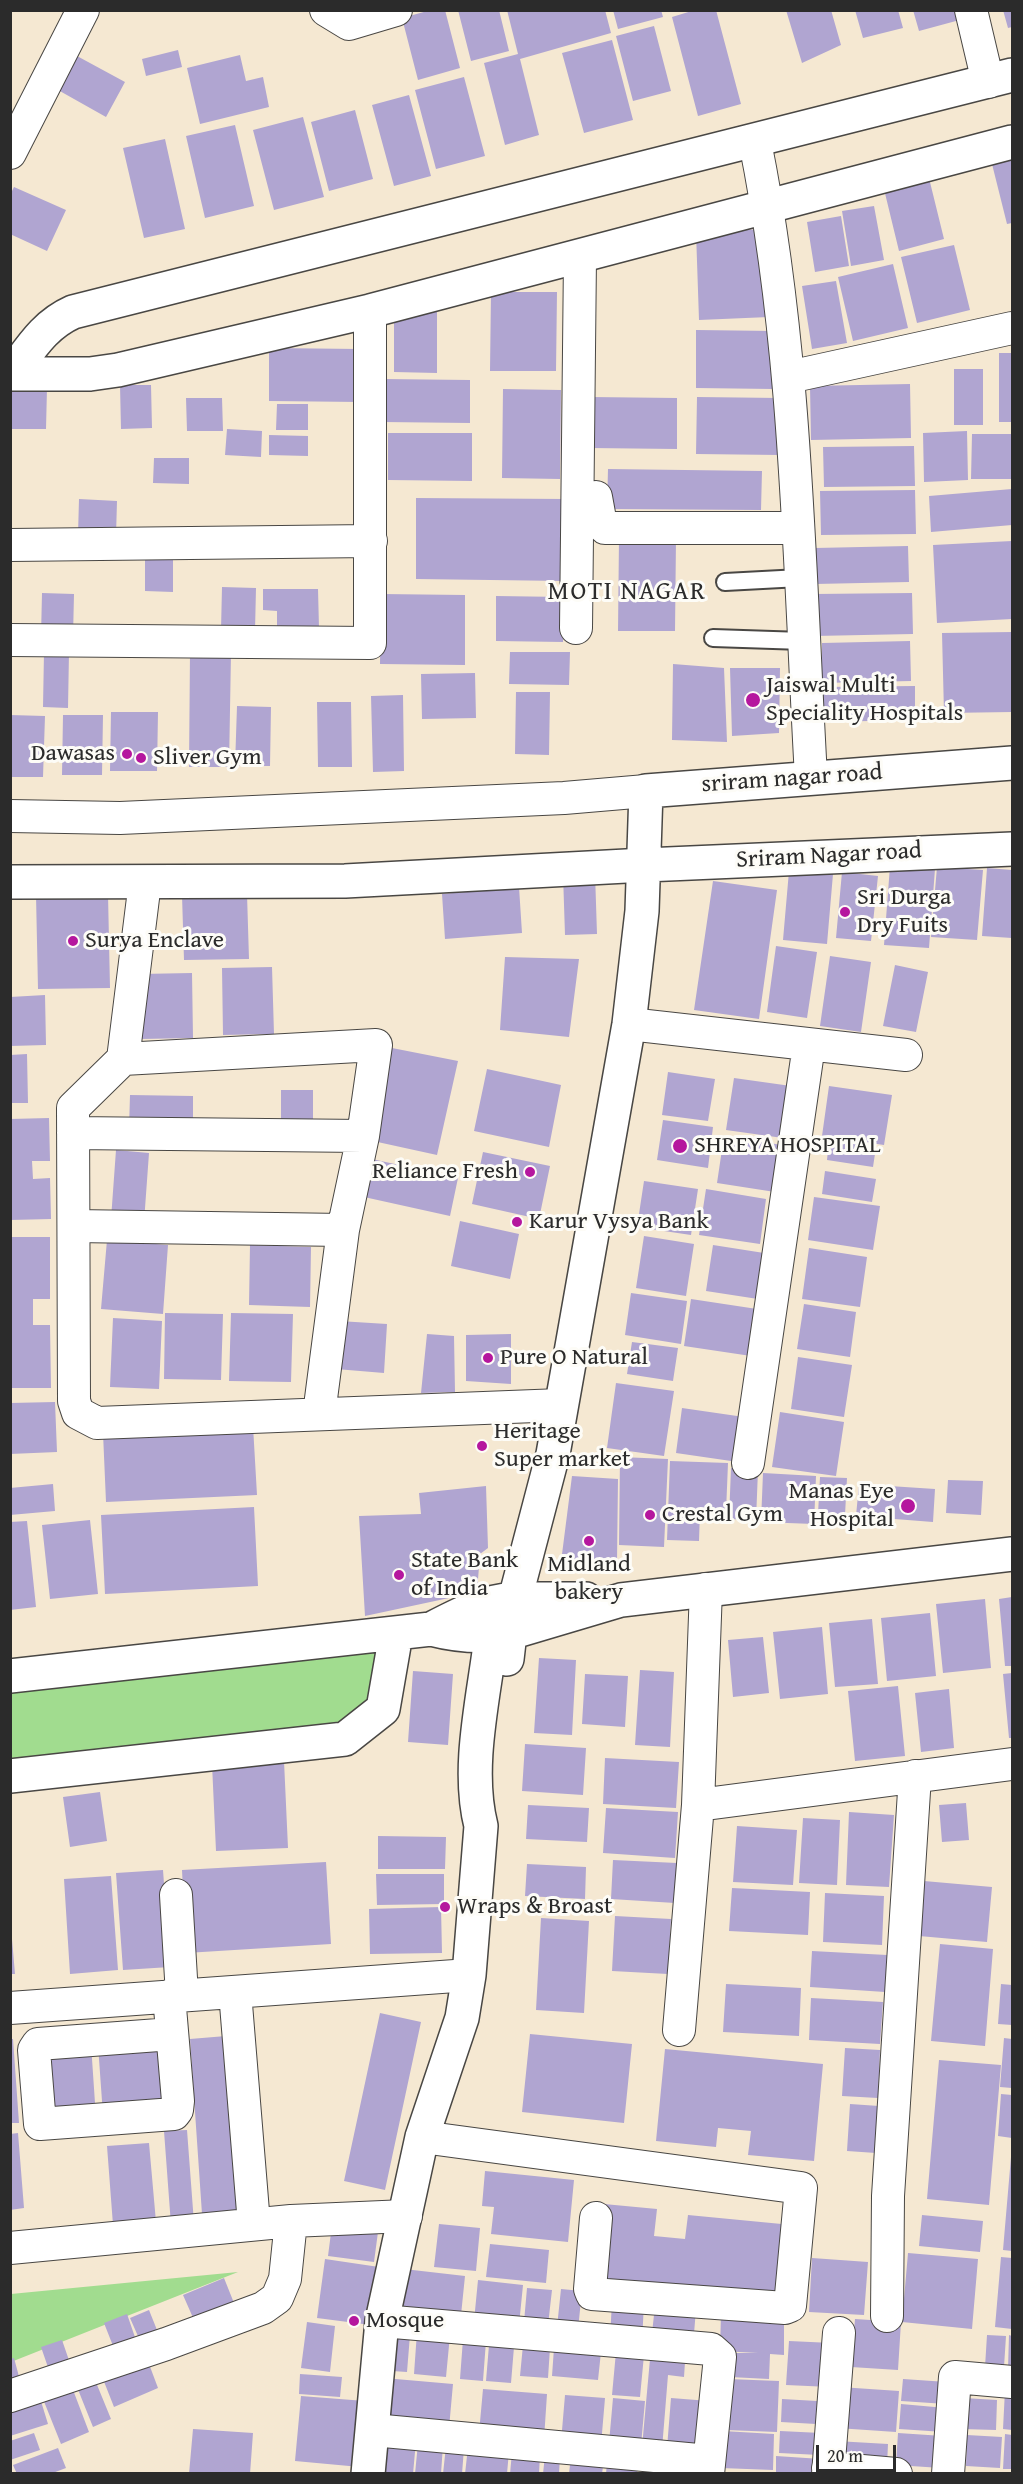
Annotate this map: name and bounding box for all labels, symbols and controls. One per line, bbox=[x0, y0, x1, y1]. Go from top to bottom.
district label: MOTI NAGAR bbox=[548, 576, 706, 608]
place label: Jaiswal Multi Speciality Hospitals bbox=[766, 672, 963, 728]
marker: Jaiswal Multi Speciality Hospitals bbox=[744, 691, 762, 709]
place label: Dawasas bbox=[31, 740, 115, 768]
place label: Sliver Gym bbox=[153, 744, 262, 772]
marker: Dawasas bbox=[120, 747, 134, 761]
marker: Sliver Gym bbox=[134, 751, 148, 765]
street label: sriram nagar road bbox=[701, 758, 883, 800]
street label: Sriram Nagar road bbox=[736, 837, 922, 875]
place label: Sri Durga Dry Fuits bbox=[857, 884, 951, 940]
marker: Sri Durga Dry Fuits bbox=[838, 905, 852, 919]
place label: Surya Enclave bbox=[85, 927, 224, 955]
marker: Surya Enclave bbox=[66, 934, 80, 948]
place label: SHREYA HOSPITAL bbox=[694, 1132, 881, 1160]
marker: SHREYA HOSPITAL bbox=[671, 1137, 689, 1155]
place label: Reliance Fresh bbox=[372, 1158, 518, 1186]
marker: Reliance Fresh bbox=[523, 1165, 537, 1179]
place label: Karur Vysya Bank bbox=[529, 1208, 709, 1236]
marker: Karur Vysya Bank bbox=[510, 1215, 524, 1229]
place label: Pure O Natural bbox=[500, 1344, 648, 1372]
marker: Pure O Natural bbox=[481, 1351, 495, 1365]
place label: Heritage Super market bbox=[494, 1418, 630, 1474]
marker: Heritage Super market bbox=[475, 1439, 489, 1453]
place label: Manas Eye Hospital bbox=[788, 1478, 894, 1534]
marker: Manas Eye Hospital bbox=[899, 1497, 917, 1515]
place label: Crestal Gym bbox=[662, 1501, 783, 1529]
marker: Crestal Gym bbox=[643, 1508, 657, 1522]
marker: Midland bakery bbox=[582, 1534, 596, 1548]
place label: State Bank of India bbox=[411, 1547, 518, 1603]
place label: Midland bakery bbox=[547, 1551, 631, 1607]
marker: State Bank of India bbox=[392, 1568, 406, 1582]
place label: Wraps & Broast bbox=[457, 1893, 612, 1921]
marker: Wraps & Broast bbox=[438, 1900, 452, 1914]
place label: Mosque bbox=[366, 2307, 444, 2335]
marker: Mosque bbox=[347, 2314, 361, 2328]
scale bar bbox=[819, 2433, 898, 2471]
text: 20 m bbox=[827, 2442, 863, 2469]

